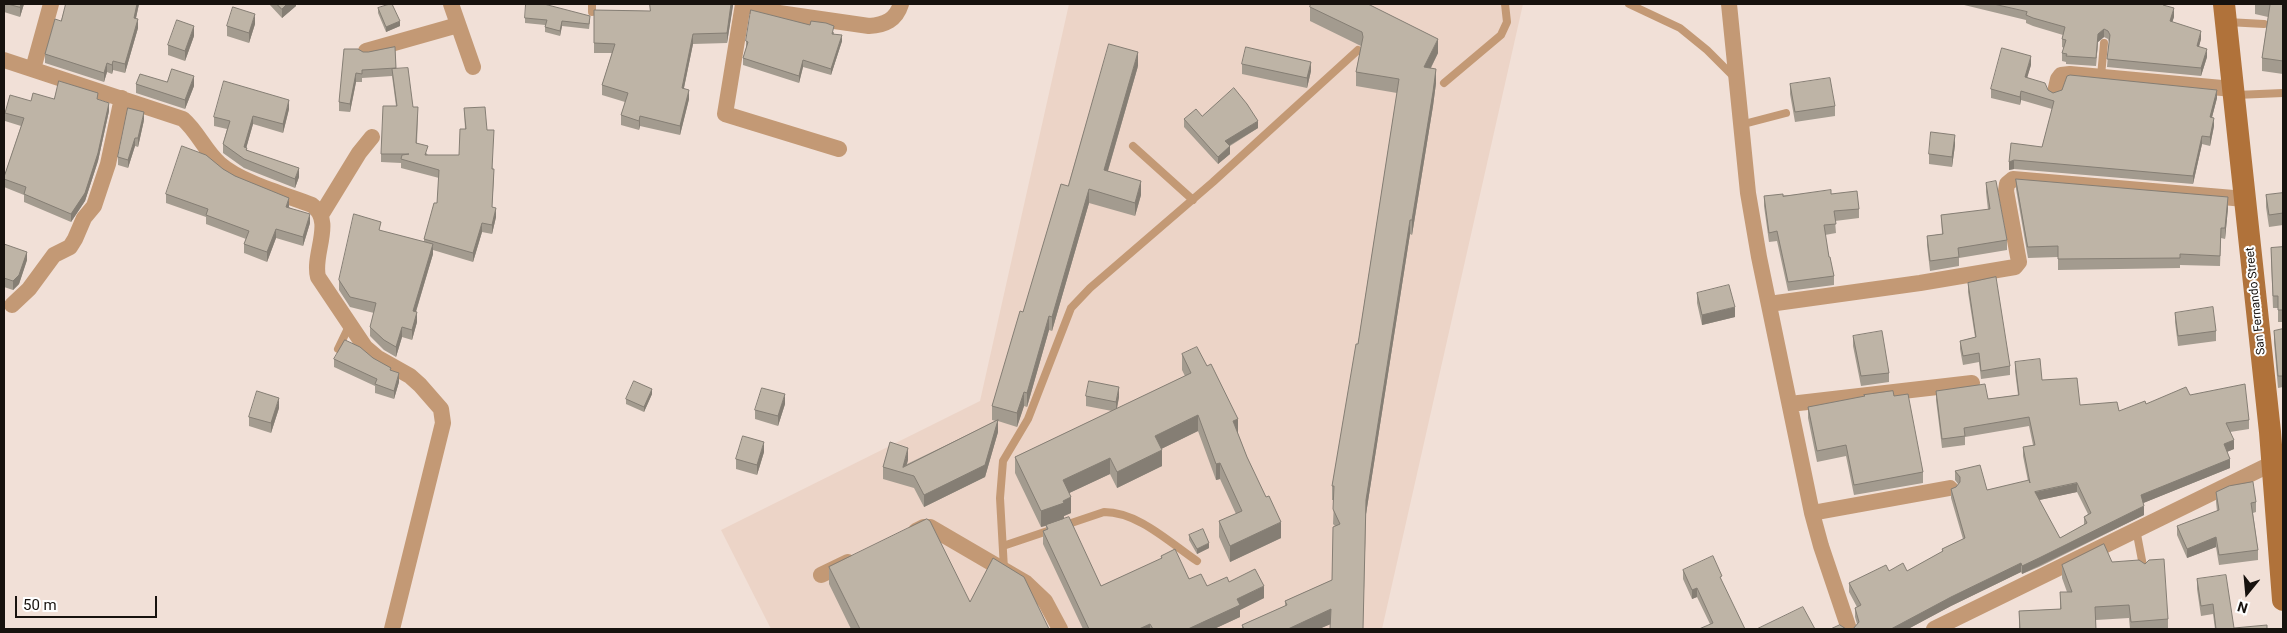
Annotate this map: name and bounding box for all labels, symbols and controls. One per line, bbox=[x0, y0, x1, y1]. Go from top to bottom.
street label: San Fernando Street bbox=[2243, 246, 2269, 356]
north arrow bbox=[2222, 568, 2272, 618]
scale bar bbox=[18, 586, 160, 618]
text: 50 m bbox=[23, 596, 57, 614]
text: N bbox=[2236, 598, 2250, 616]

